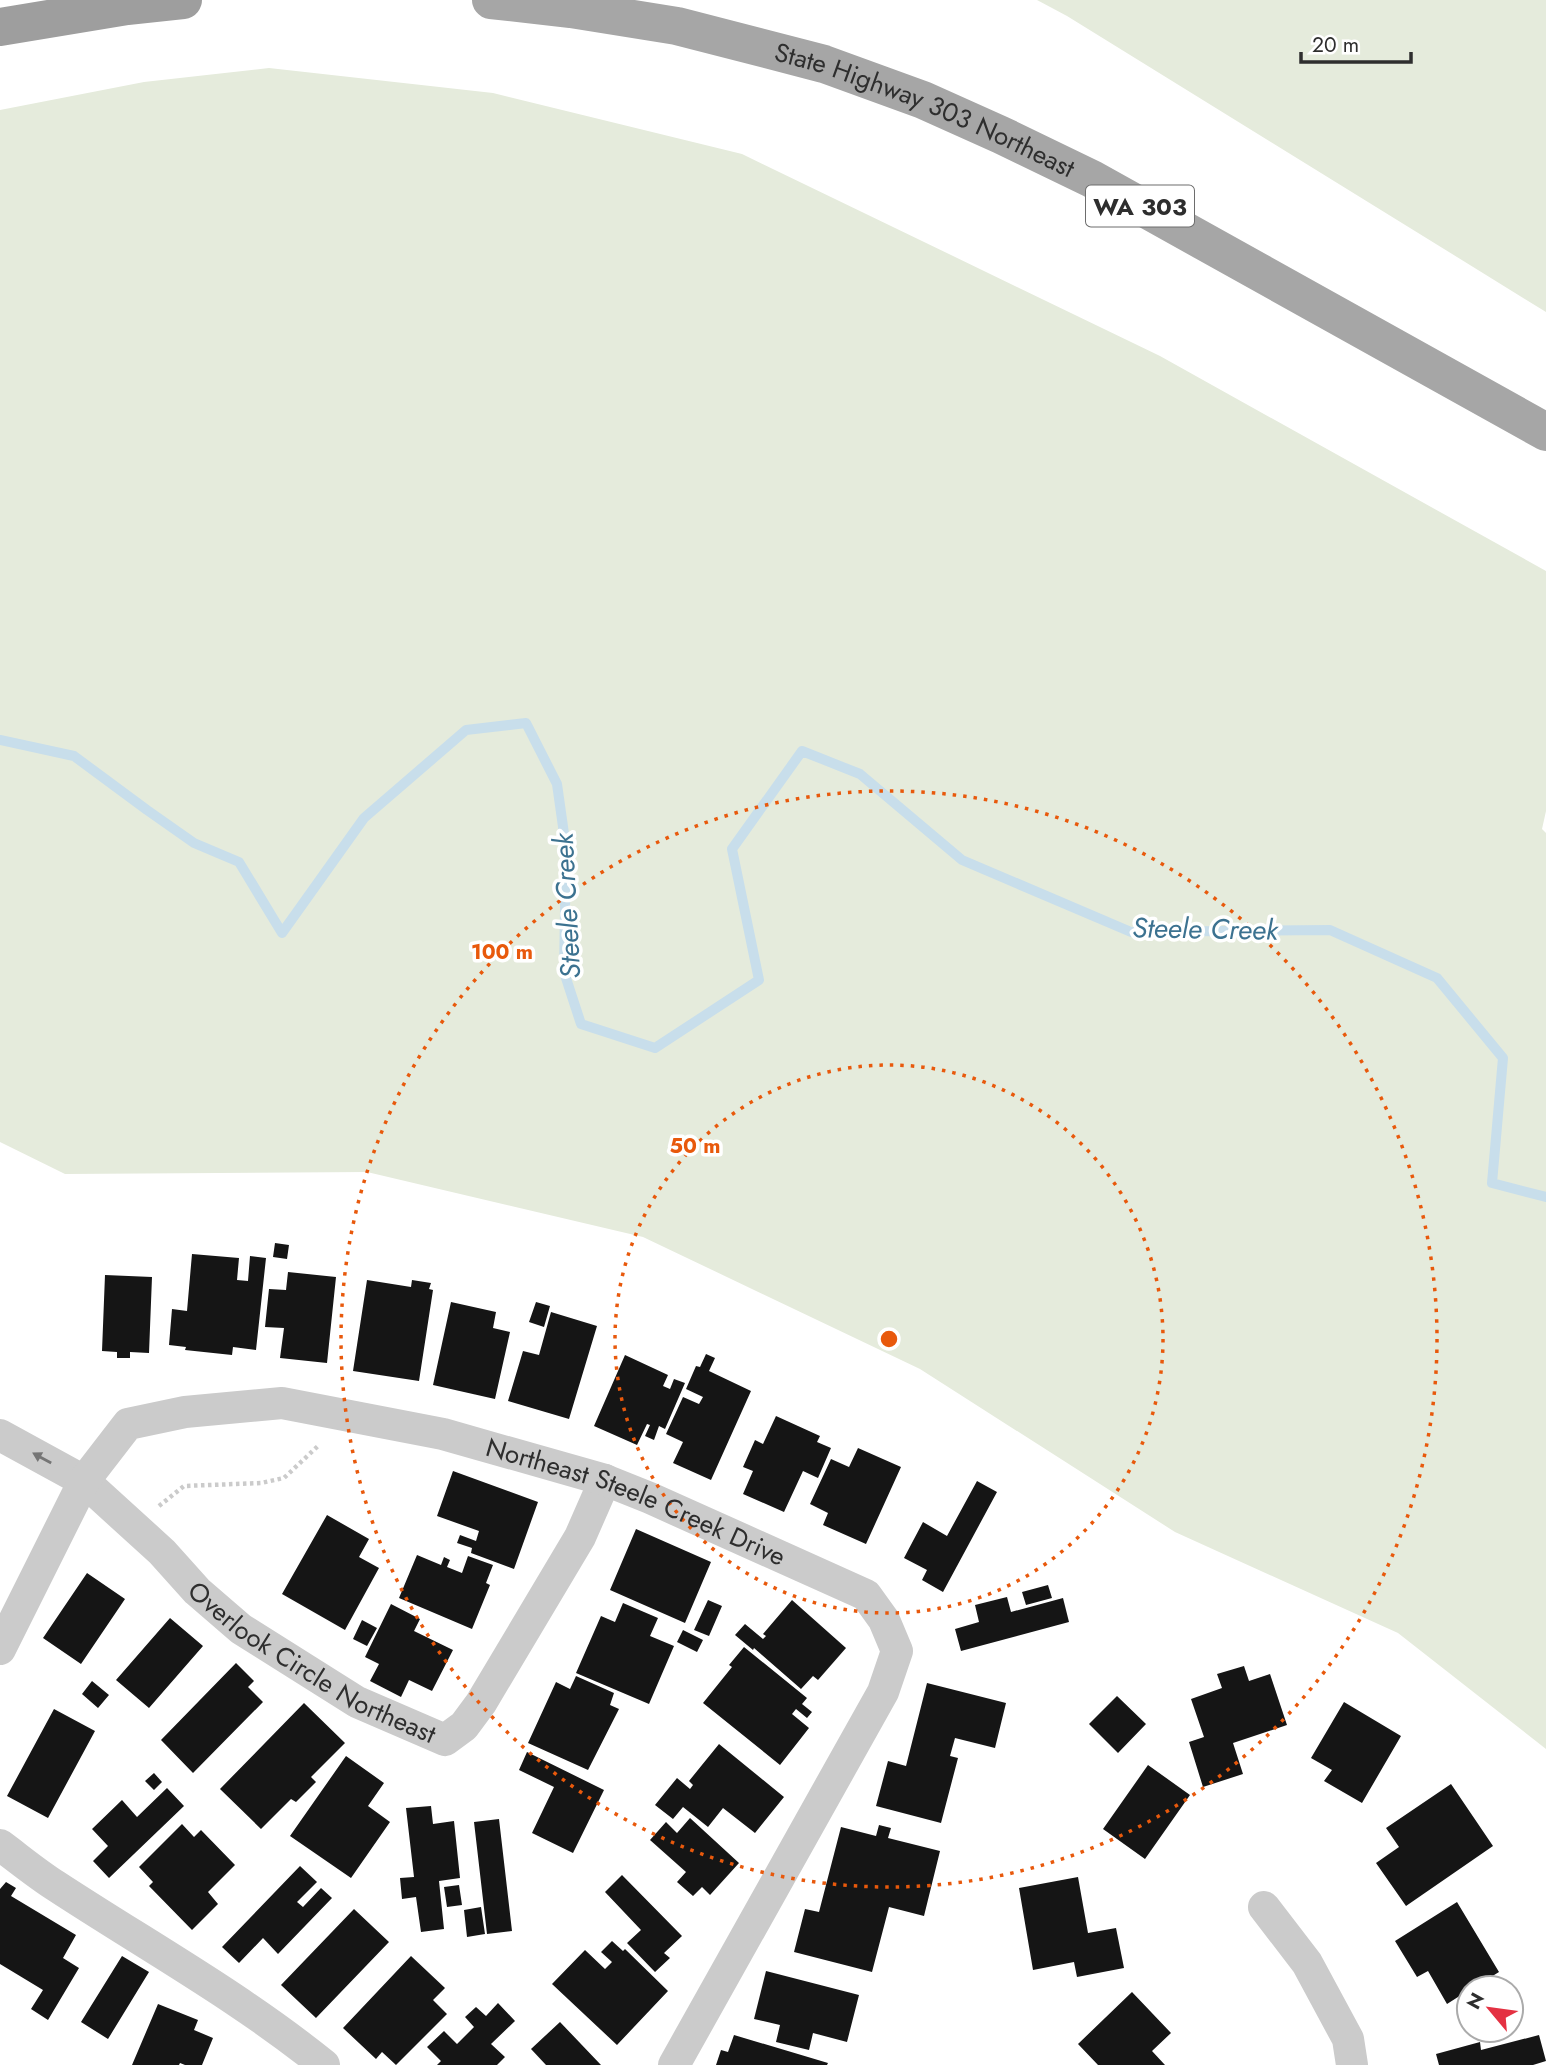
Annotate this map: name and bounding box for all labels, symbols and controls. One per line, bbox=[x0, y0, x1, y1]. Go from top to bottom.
scale bar bbox=[1301, 21, 1411, 65]
text: 20 m bbox=[1312, 30, 1359, 60]
street label: State Highway 303 Northeast bbox=[771, 33, 1082, 187]
road number: WA 303 bbox=[1086, 186, 1194, 226]
water label: Steele Creek bbox=[543, 831, 591, 980]
water label: Steele Creek bbox=[1132, 907, 1279, 951]
text: 100 m bbox=[471, 937, 533, 967]
text: 50 m bbox=[670, 1131, 720, 1161]
centre of rings bbox=[877, 1327, 901, 1351]
street label: Northeast Steele Creek Drive bbox=[481, 1428, 792, 1575]
one-way arrow bbox=[32, 1452, 52, 1464]
street label: Overlook Circle Northeast bbox=[179, 1572, 443, 1753]
north arrow bbox=[1455, 1974, 1525, 2044]
text: N bbox=[1460, 1988, 1491, 2014]

